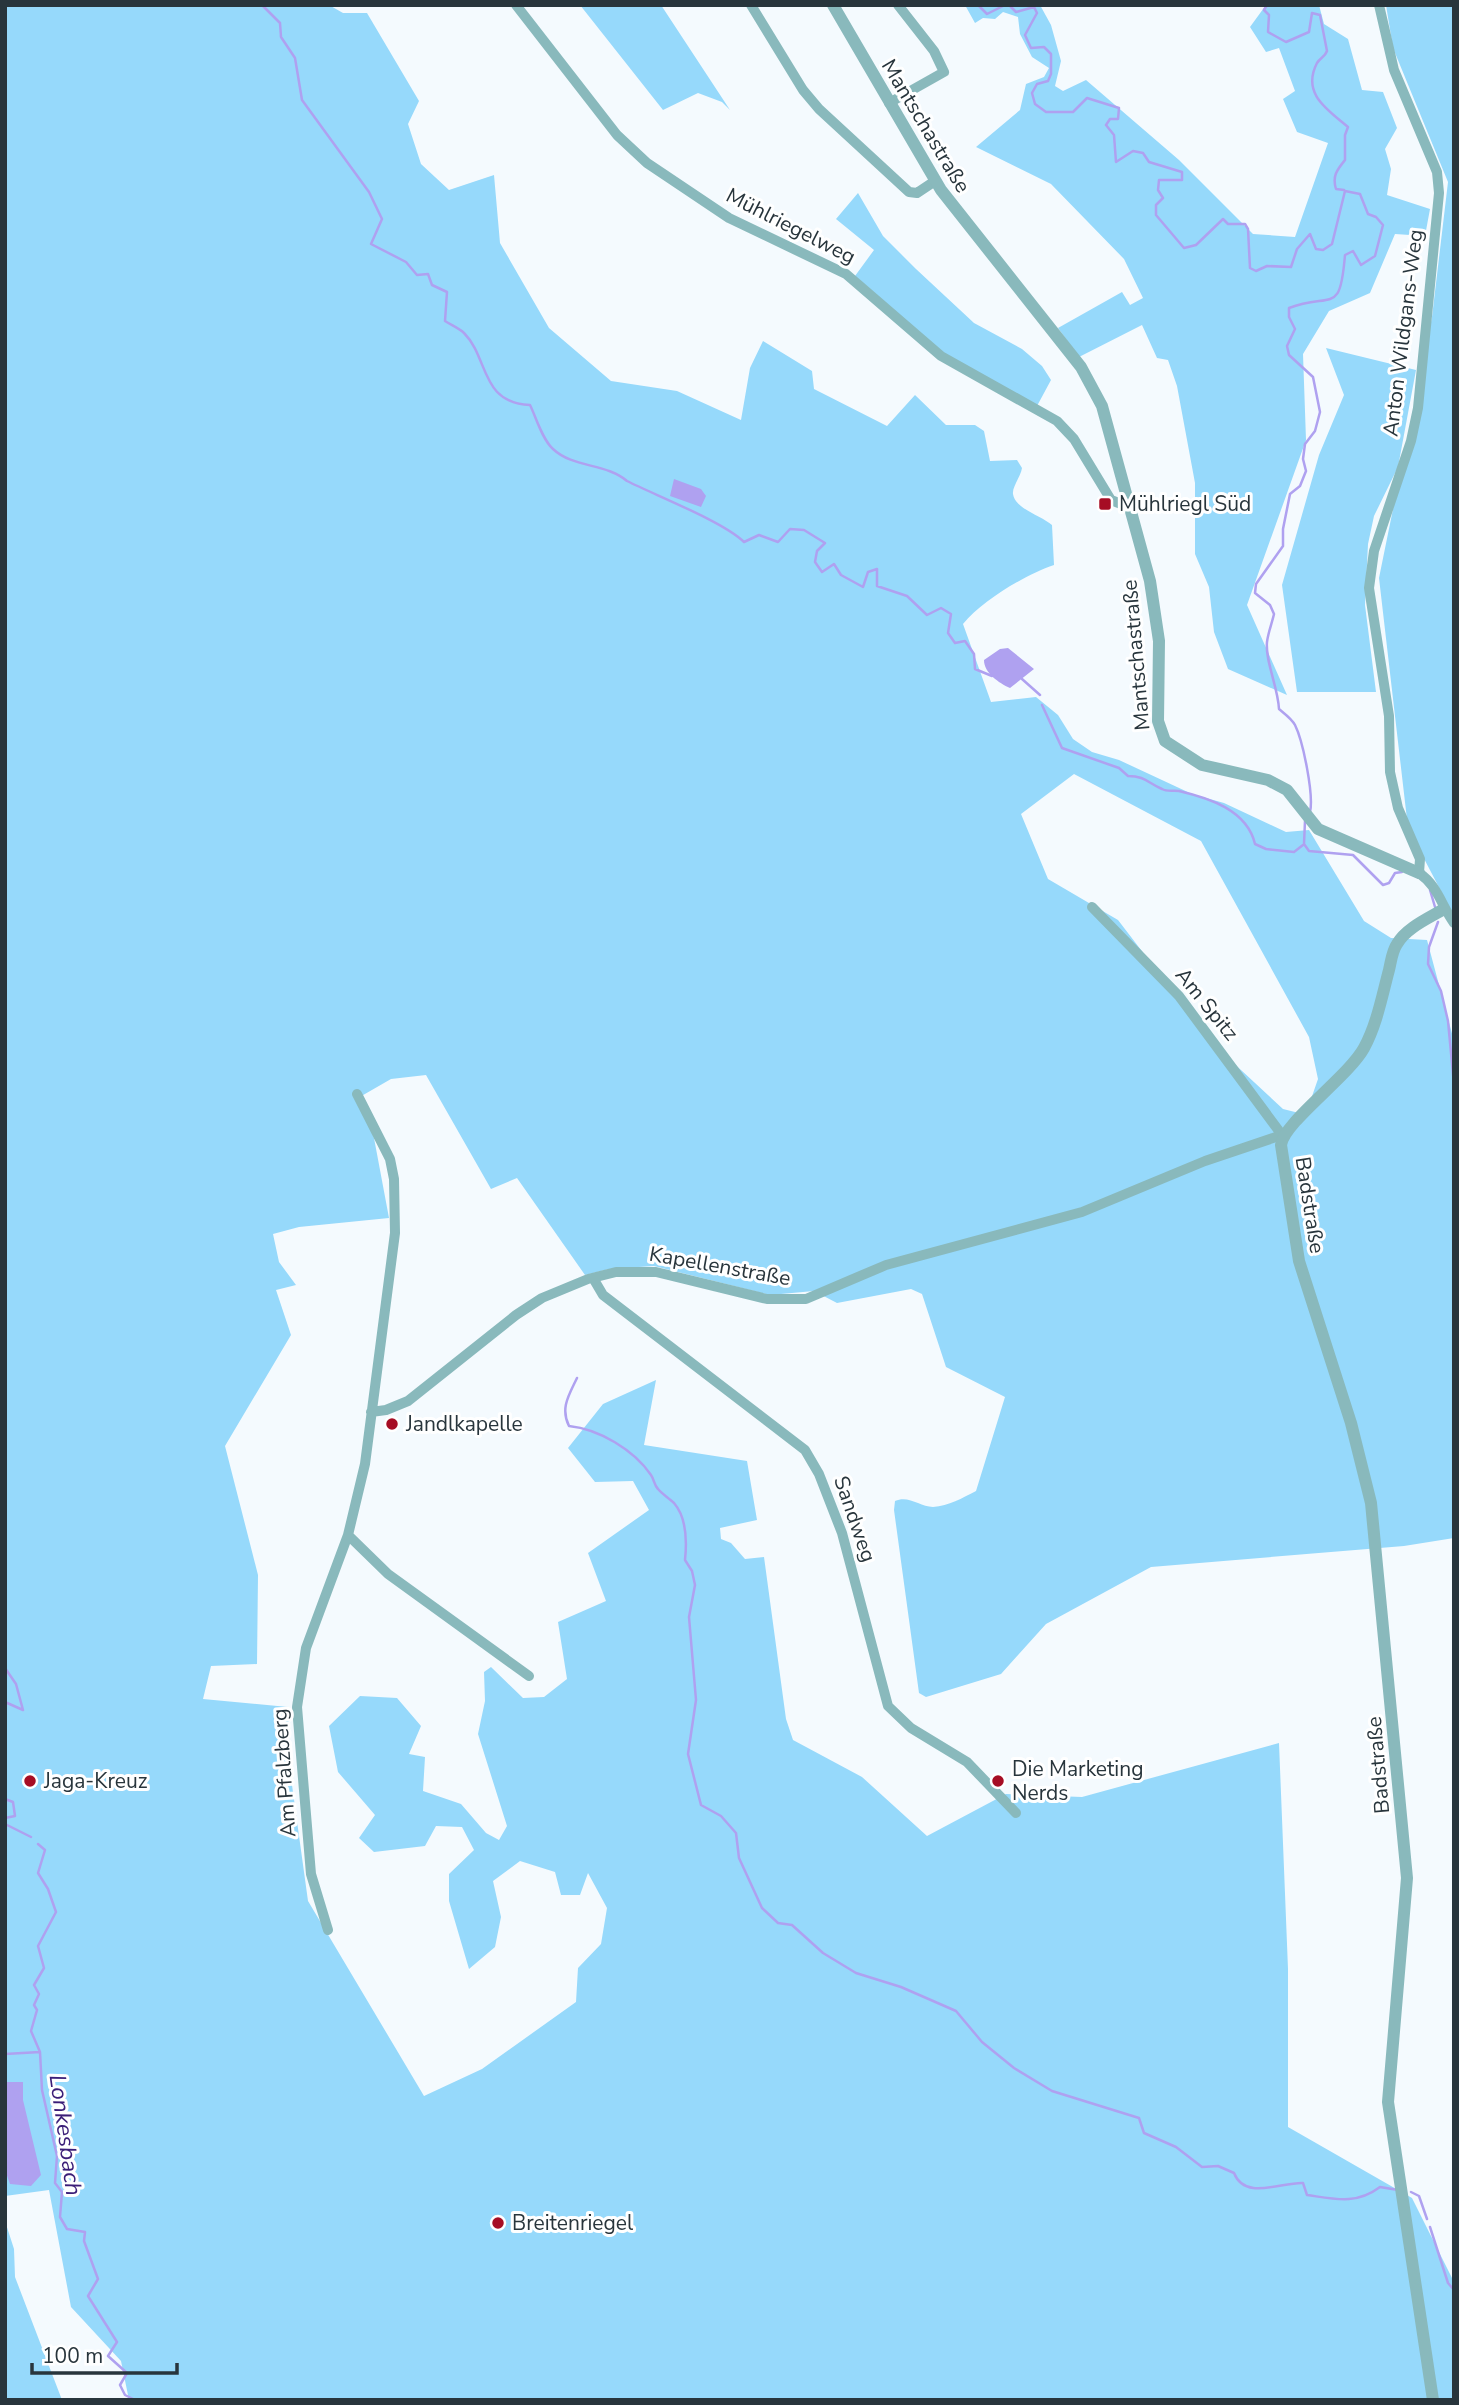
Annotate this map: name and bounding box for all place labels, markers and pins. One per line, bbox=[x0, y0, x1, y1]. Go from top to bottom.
place label: Mühlriegl Süd bbox=[1119, 490, 1251, 518]
marker: Mühlriegl Süd bbox=[1097, 496, 1113, 512]
place label: Jandlkapelle bbox=[405, 1410, 523, 1438]
marker: Jandlkapelle bbox=[384, 1416, 400, 1432]
place label: Die Marketing Nerds bbox=[1012, 1755, 1143, 1807]
place label: Jaga-Kreuz bbox=[43, 1767, 148, 1795]
marker: Jaga-Kreuz bbox=[22, 1773, 38, 1789]
marker: Die Marketing Nerds bbox=[990, 1773, 1006, 1789]
place label: Breitenriegel bbox=[512, 2209, 634, 2237]
marker: Breitenriegel bbox=[490, 2215, 506, 2231]

